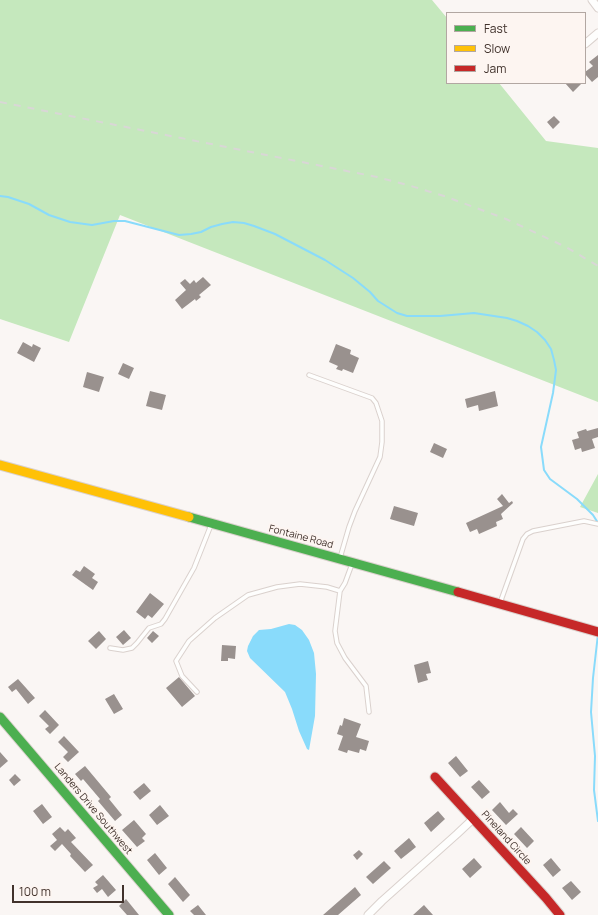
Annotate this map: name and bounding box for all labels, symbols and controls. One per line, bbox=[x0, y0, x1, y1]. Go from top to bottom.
legend bbox=[446, 12, 586, 84]
text: Fast bbox=[484, 20, 508, 37]
text: Slow bbox=[484, 40, 510, 57]
text: Jam bbox=[484, 60, 506, 77]
street label: Fontaine Road bbox=[268, 523, 334, 551]
street label: Landers Drive Southwest bbox=[51, 761, 135, 857]
street label: Pineland Circle bbox=[479, 809, 533, 867]
scale bar bbox=[14, 877, 126, 903]
text: 100 m bbox=[19, 883, 51, 900]

